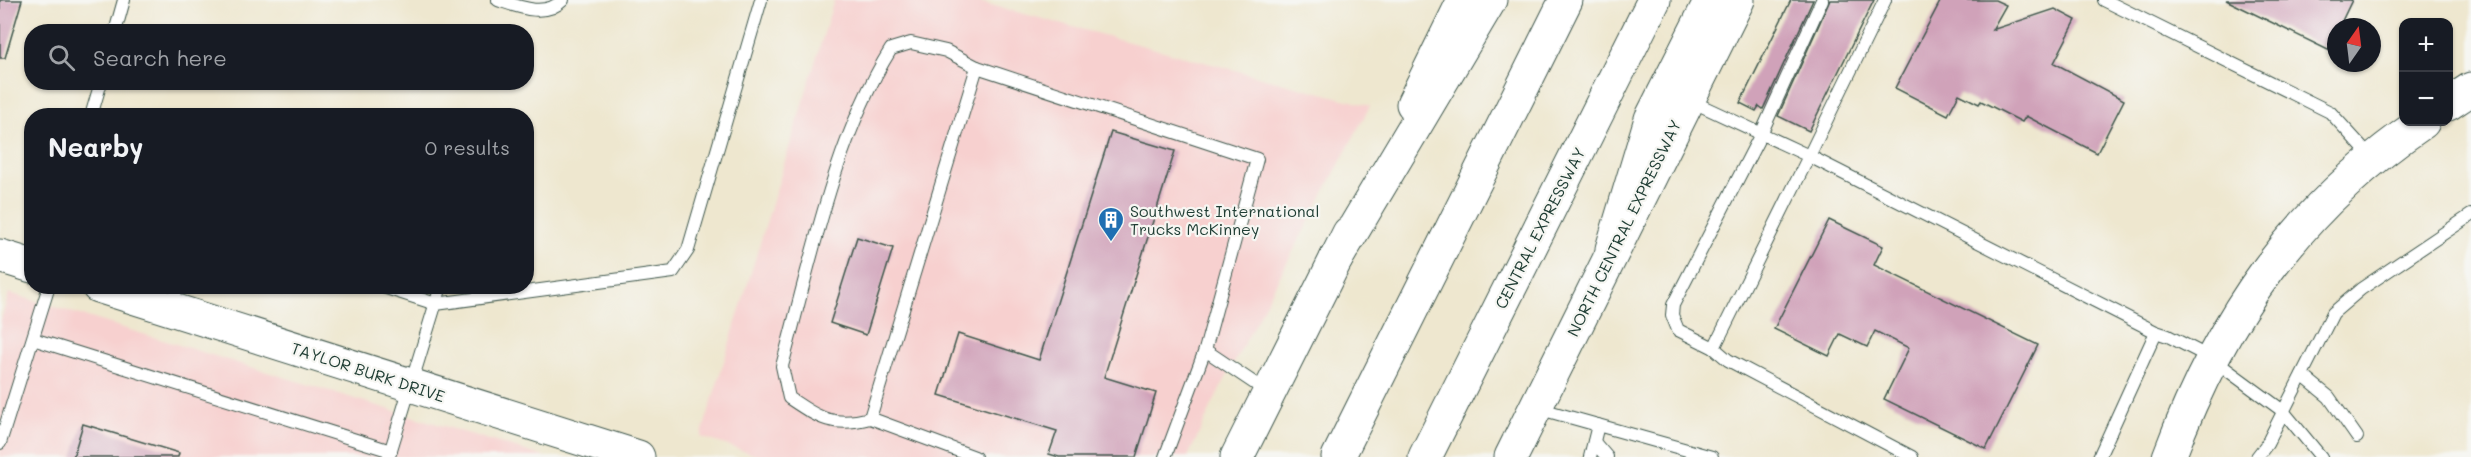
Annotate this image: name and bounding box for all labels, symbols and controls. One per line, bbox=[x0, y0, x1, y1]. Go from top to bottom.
north arrow bbox=[2327, 18, 2381, 72]
map controls bbox=[2399, 18, 2453, 126]
button: + bbox=[2399, 18, 2453, 72]
search box bbox=[24, 24, 534, 90]
icon: search bbox=[45, 41, 78, 74]
text: Search here bbox=[93, 43, 227, 72]
button: − bbox=[2399, 72, 2453, 126]
street label: NORTH CENTRAL EXPRESSWAY bbox=[1562, 116, 1685, 340]
text: Nearby bbox=[48, 130, 143, 164]
text: 0 results bbox=[425, 134, 510, 160]
street label: CENTRAL EXPRESSWAY bbox=[1490, 143, 1589, 312]
place label: Southwest International Trucks McKinney bbox=[1130, 200, 1320, 239]
building icon: Southwest International Trucks McKinney bbox=[1096, 205, 1126, 243]
street label: TAYLOR BURK DRIVE bbox=[289, 337, 448, 406]

